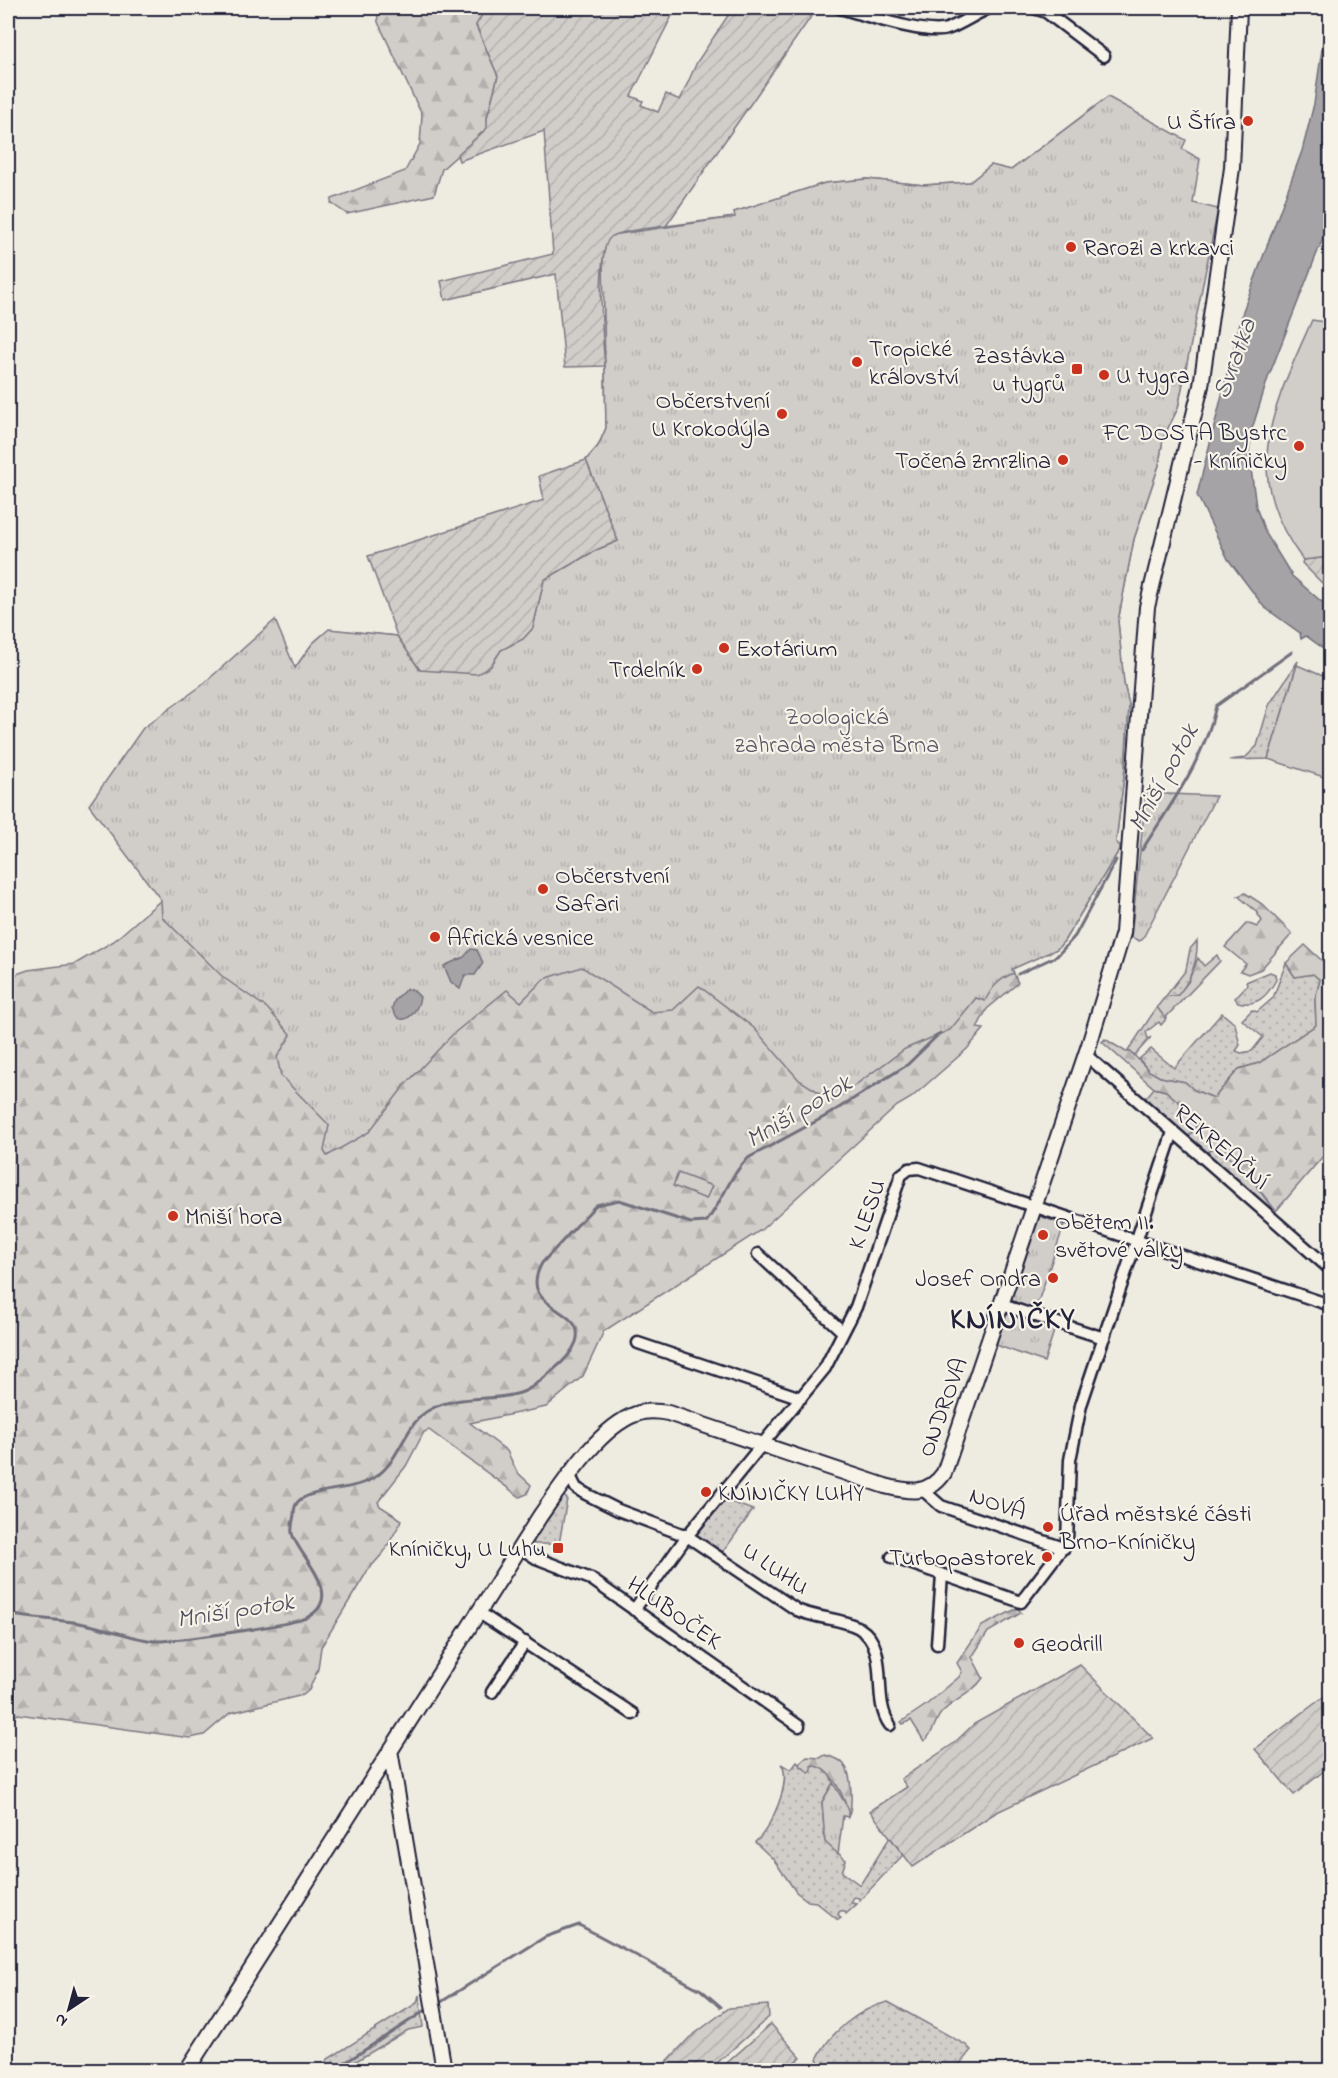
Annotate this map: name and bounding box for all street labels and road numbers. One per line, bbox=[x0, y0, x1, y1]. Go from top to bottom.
street label: REKREAČNÍ bbox=[1165, 1096, 1276, 1199]
street label: K LESU bbox=[840, 1175, 897, 1254]
street label: ONDROVA bbox=[910, 1353, 978, 1462]
street label: NOVÁ bbox=[964, 1479, 1030, 1531]
street label: U LUHU bbox=[734, 1535, 815, 1605]
street label: HLUBOČEK bbox=[619, 1568, 729, 1660]

